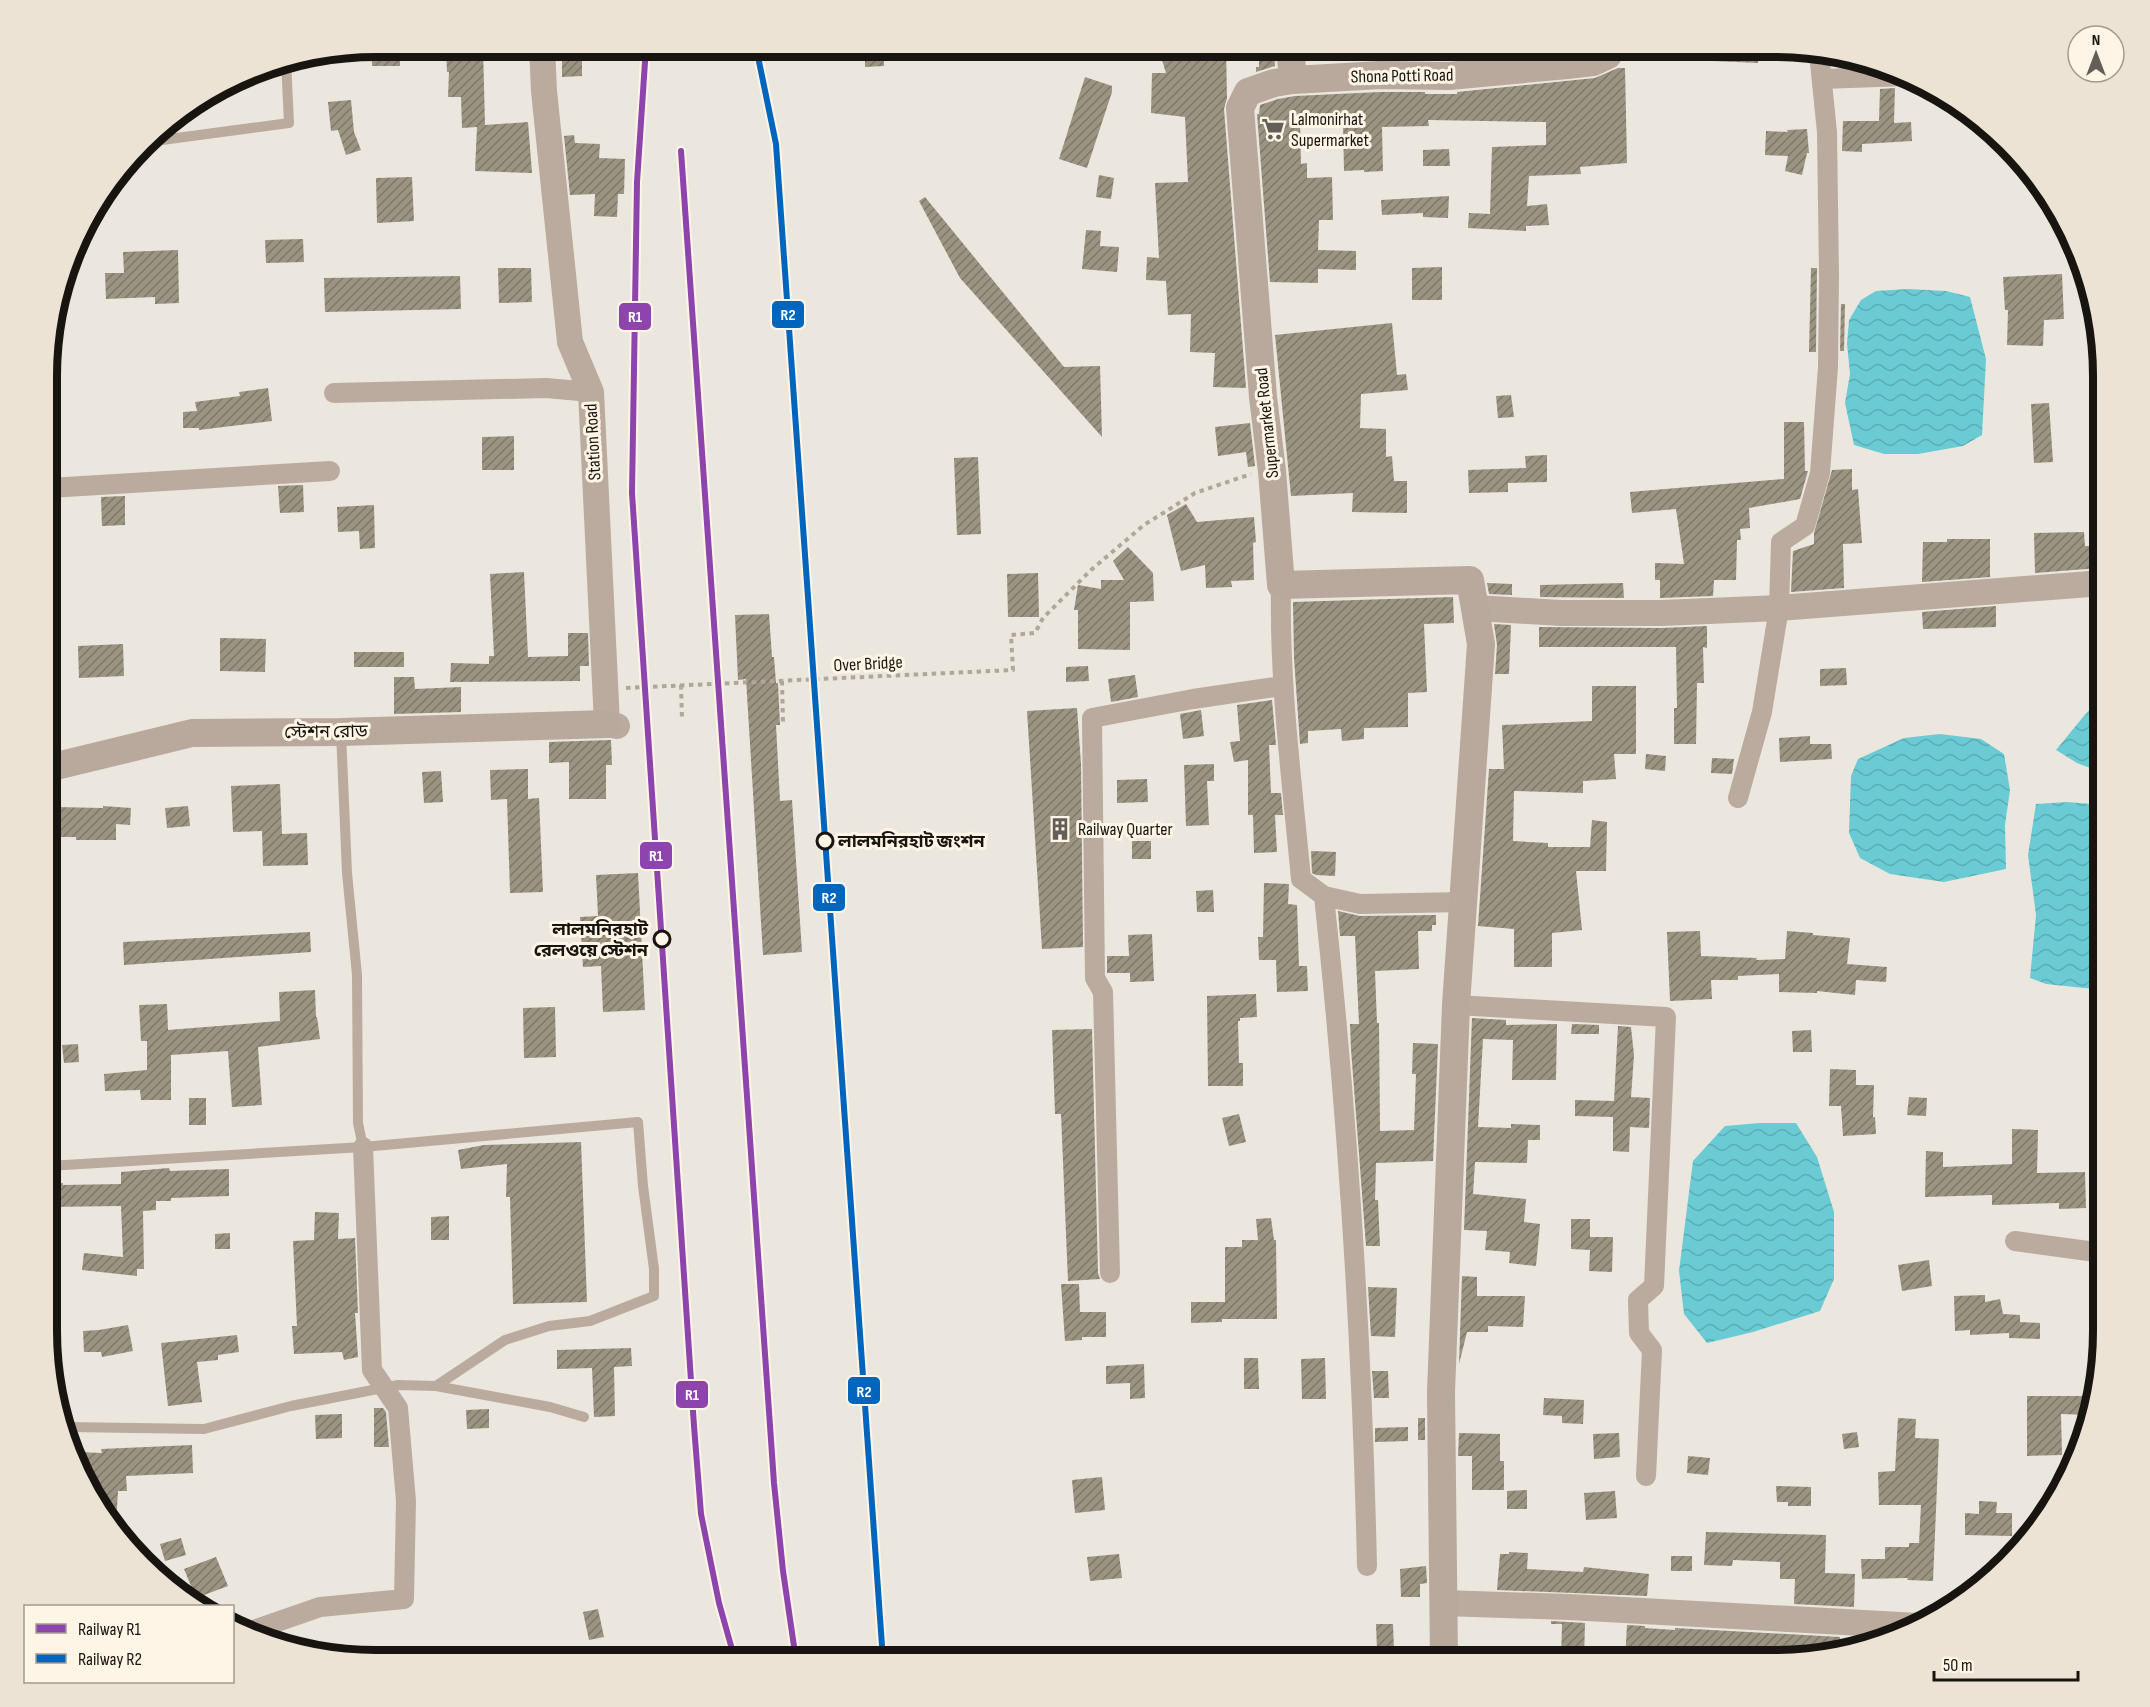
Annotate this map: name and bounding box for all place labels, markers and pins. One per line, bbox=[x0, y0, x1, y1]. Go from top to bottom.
place label: Lalmonirhat Supermarket bbox=[1291, 109, 1370, 151]
supermarket icon: Lalmonirhat Supermarket bbox=[1260, 116, 1286, 142]
building icon: Railway Quarter bbox=[1047, 816, 1073, 842]
place label: Railway Quarter bbox=[1078, 819, 1173, 840]
place label: লালমনিরহাট জংশন bbox=[837, 831, 986, 852]
marker: লালমনিরহাট জংশন bbox=[816, 832, 834, 850]
place label: লালমনিরহাট রেলওয়ে স্টেশন bbox=[534, 919, 649, 961]
marker: লালমনিরহাট রেলওয়ে স্টেশন bbox=[653, 930, 671, 948]

